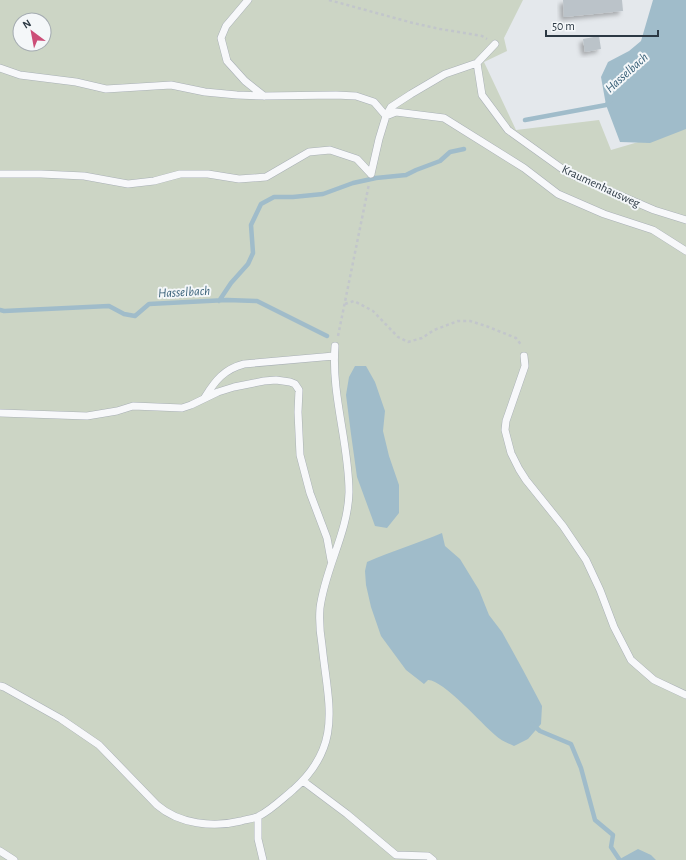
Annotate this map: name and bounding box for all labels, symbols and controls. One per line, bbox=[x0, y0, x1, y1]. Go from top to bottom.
north arrow bbox=[12, 12, 52, 52]
scale bar bbox=[546, 12, 658, 38]
text: N bbox=[21, 17, 33, 31]
text: 50 m bbox=[552, 20, 575, 32]
water label: Hasselbach bbox=[603, 51, 651, 95]
street label: Kraumenhausweg bbox=[560, 163, 642, 209]
water label: Hasselbach bbox=[158, 285, 211, 300]

